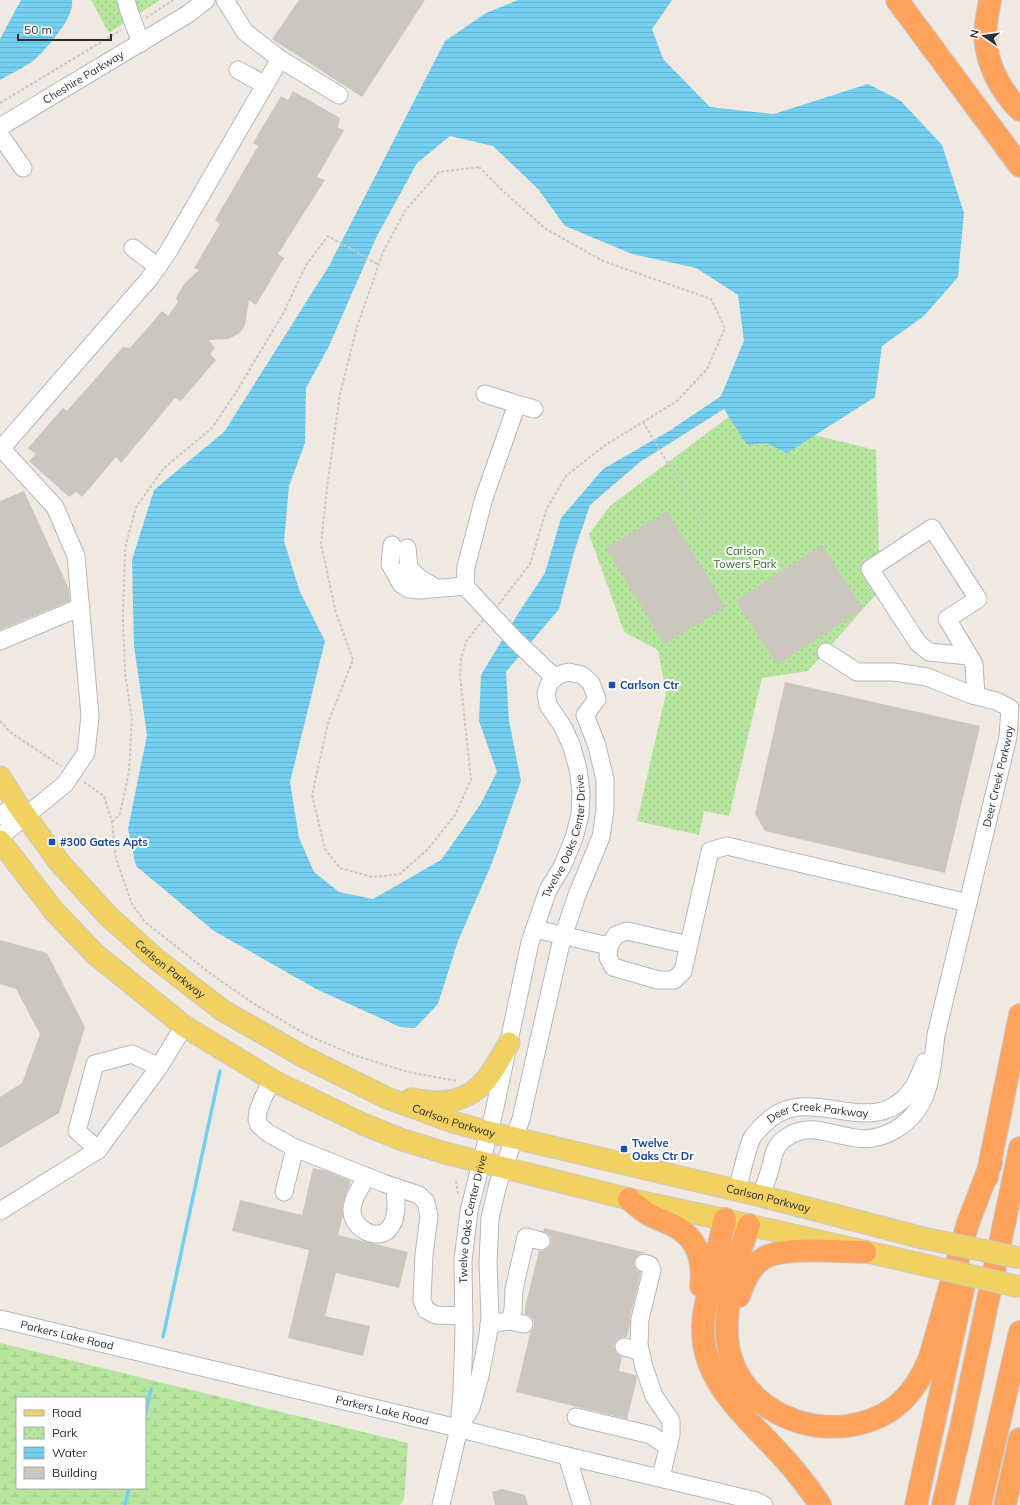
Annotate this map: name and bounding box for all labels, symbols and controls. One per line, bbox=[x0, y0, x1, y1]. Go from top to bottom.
scale bar bbox=[18, 16, 111, 42]
north arrow bbox=[964, 16, 1004, 56]
text: 50 m bbox=[24, 22, 52, 37]
text: N bbox=[967, 28, 982, 39]
street label: Cheshire Parkway bbox=[40, 47, 126, 107]
park label: Carlson Towers Park bbox=[714, 544, 777, 571]
place label: Carlson Ctr bbox=[620, 678, 679, 692]
marker: Carlson Ctr bbox=[607, 680, 617, 690]
street label: Deer Creek Parkway bbox=[980, 725, 1016, 828]
street label: Twelve Oaks Center Drive bbox=[539, 774, 588, 900]
place label: #300 Gates Apts bbox=[60, 835, 148, 849]
marker: #300 Gates Apts bbox=[47, 837, 57, 847]
street label: Carlson Parkway bbox=[132, 936, 208, 1002]
street label: Deer Creek Parkway bbox=[764, 1100, 869, 1126]
street label: Carlson Parkway bbox=[410, 1101, 497, 1140]
place label: Twelve Oaks Ctr Dr bbox=[632, 1136, 694, 1163]
marker: Twelve Oaks Ctr Dr bbox=[619, 1144, 629, 1154]
street label: Twelve Oaks Center Drive bbox=[456, 1153, 490, 1284]
street label: Carlson Parkway bbox=[725, 1181, 812, 1216]
street label: Parkers Lake Road bbox=[19, 1317, 115, 1353]
street label: Parkers Lake Road bbox=[334, 1392, 430, 1428]
legend bbox=[16, 1397, 146, 1489]
text: Road bbox=[52, 1405, 81, 1420]
text: Park bbox=[52, 1425, 78, 1440]
text: Water bbox=[52, 1445, 88, 1460]
text: Building bbox=[52, 1465, 97, 1480]

